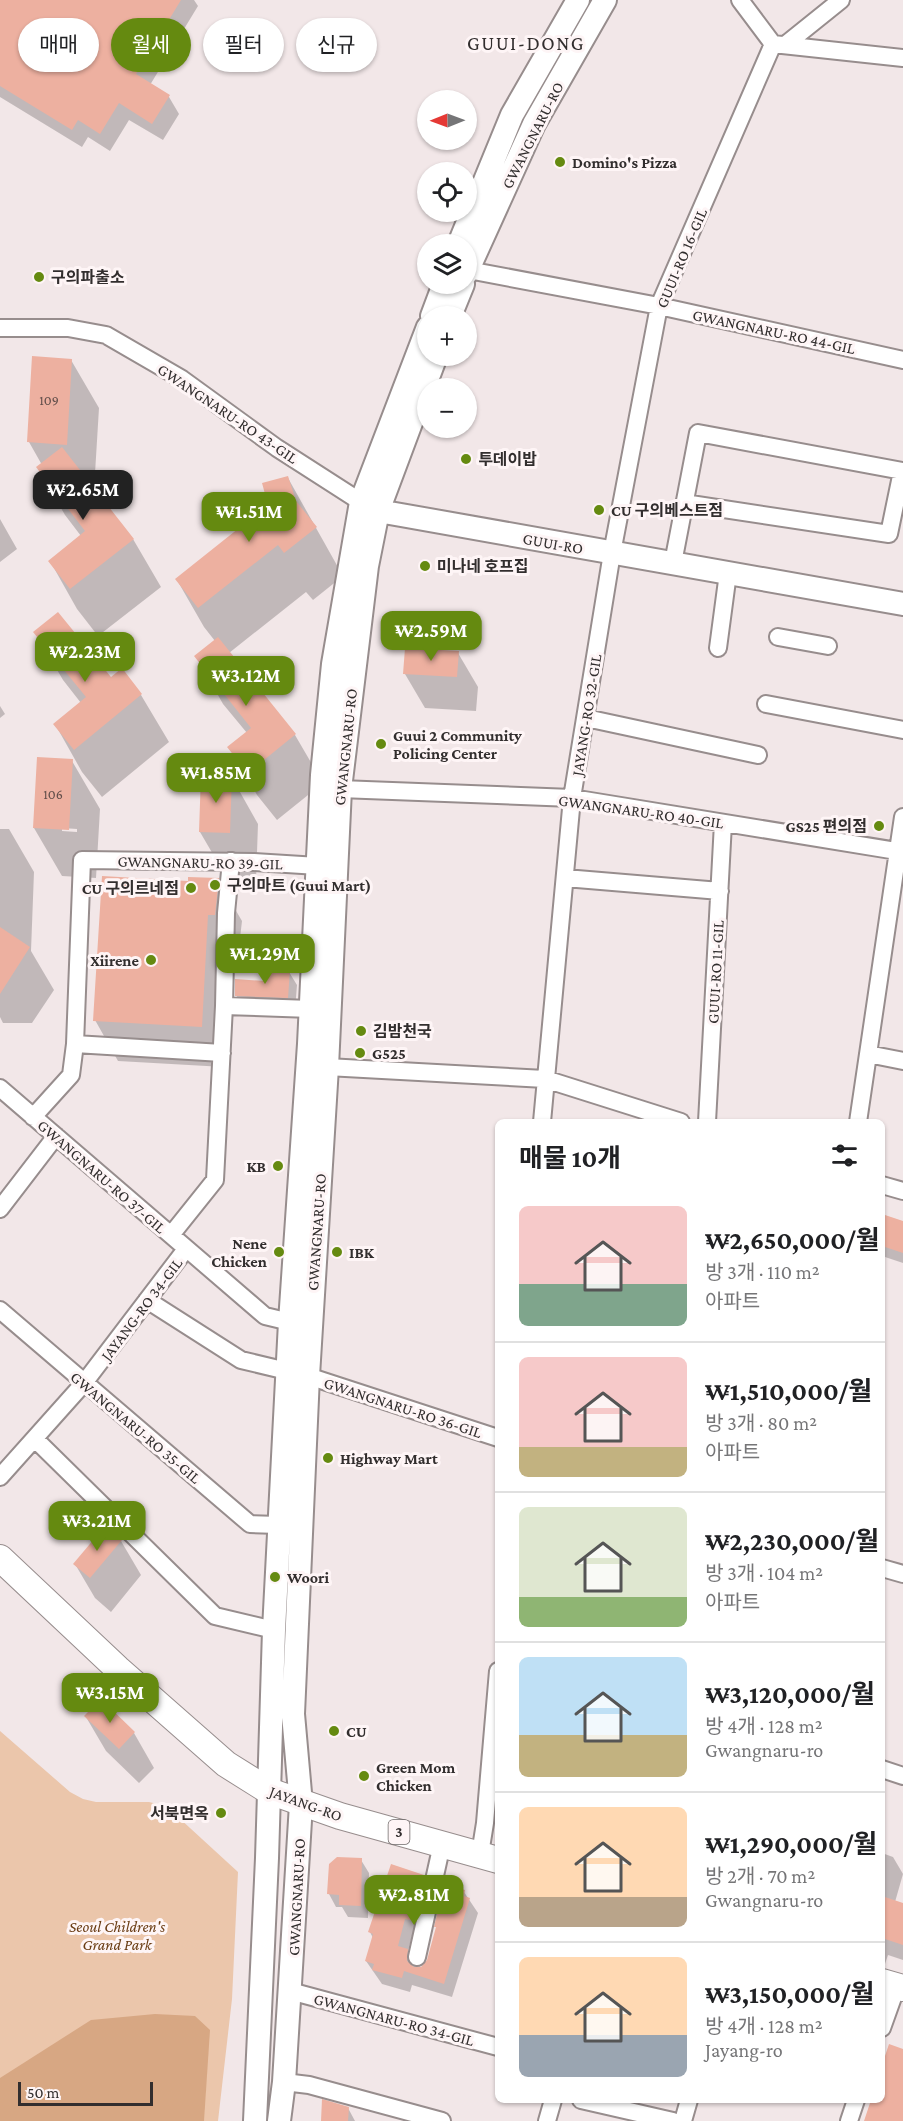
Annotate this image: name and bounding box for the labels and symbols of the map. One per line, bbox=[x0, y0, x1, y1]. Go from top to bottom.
district label: GUUI-DONG bbox=[467, 32, 585, 54]
street label: GWANGNARU-RO bbox=[498, 79, 567, 191]
north arrow bbox=[417, 90, 477, 150]
place label: Domino's Pizza bbox=[572, 154, 677, 171]
marker: Domino's Pizza bbox=[553, 155, 567, 169]
street label: GUUI-RO 16-GIL bbox=[653, 206, 710, 310]
place label: 구의파출소 bbox=[51, 269, 125, 286]
marker: 구의파출소 bbox=[32, 270, 46, 284]
street label: GWANGNARU-RO 44-GIL bbox=[691, 306, 857, 357]
street label: GWANGNARU-RO 43-GIL bbox=[155, 360, 301, 467]
house number: 109 bbox=[39, 392, 59, 408]
place label: 투데이밥 bbox=[478, 451, 537, 468]
marker: 투데이밥 bbox=[459, 452, 473, 466]
pin: ₩2.65M bbox=[34, 470, 132, 521]
pin: ₩1.51M bbox=[200, 492, 298, 543]
place label: CU 구의베스트점 bbox=[611, 502, 723, 519]
marker: CU 구의베스트점 bbox=[592, 503, 606, 517]
street label: GUUI-RO bbox=[521, 530, 584, 557]
place label: 미나네 호프집 bbox=[437, 558, 528, 575]
marker: 미나네 호프집 bbox=[418, 559, 432, 573]
pin: ₩2.59M bbox=[382, 611, 480, 662]
pin: ₩2.23M bbox=[36, 632, 134, 683]
street label: JAYANG-RO 32-GIL bbox=[568, 653, 606, 779]
pin: ₩3.12M bbox=[197, 656, 295, 707]
street label: GWANGNARU-RO bbox=[331, 688, 360, 806]
place label: Guui 2 Community Policing Center bbox=[393, 727, 522, 762]
marker: Guui 2 Community Policing Center bbox=[374, 737, 388, 751]
pin: ₩1.85M bbox=[167, 753, 265, 804]
house number: 106 bbox=[43, 786, 63, 802]
street label: GWANGNARU-RO 40-GIL bbox=[557, 791, 725, 832]
place label: GS25 편의점 bbox=[785, 818, 867, 835]
marker: GS25 편의점 bbox=[872, 819, 886, 833]
street label: GWANGNARU-RO 39-GIL bbox=[117, 853, 283, 872]
place label: 구의마트 (Guui Mart) bbox=[227, 877, 371, 895]
marker: 구의마트 (Guui Mart) bbox=[208, 878, 222, 892]
place label: CU 구의르네점 bbox=[82, 880, 179, 897]
marker: CU 구의르네점 bbox=[184, 881, 198, 895]
street label: GUUI-RO 11-GIL bbox=[704, 920, 727, 1024]
pin: ₩1.29M bbox=[216, 934, 314, 985]
place label: Xiirene bbox=[90, 952, 140, 969]
marker: Xiirene bbox=[144, 953, 158, 967]
place label: 김밤천국 bbox=[373, 1022, 432, 1040]
marker: 김밤천국 bbox=[354, 1024, 368, 1038]
place label: G525 bbox=[372, 1045, 406, 1062]
marker: G525 bbox=[353, 1046, 367, 1060]
street label: GWANGNARU-RO 37-GIL bbox=[34, 1116, 169, 1237]
place label: KB bbox=[246, 1158, 266, 1175]
marker: KB bbox=[271, 1159, 285, 1173]
street label: GWANGNARU-RO bbox=[304, 1173, 329, 1291]
place label: Nene Chicken bbox=[211, 1235, 268, 1270]
place label: IBK bbox=[349, 1244, 375, 1261]
marker: Nene Chicken bbox=[272, 1245, 286, 1259]
marker: IBK bbox=[330, 1245, 344, 1259]
street label: JAYANG-RO 34-GIL bbox=[96, 1255, 186, 1366]
street label: GWANGNARU-RO 35-GIL bbox=[67, 1368, 204, 1487]
street label: GWANGNARU-RO 36-GIL bbox=[322, 1374, 484, 1441]
place label: Highway Mart bbox=[340, 1450, 438, 1467]
marker: Highway Mart bbox=[321, 1451, 335, 1465]
pin: ₩3.21M bbox=[48, 1501, 146, 1552]
place label: Woori bbox=[286, 1569, 329, 1586]
marker: Woori bbox=[268, 1570, 282, 1584]
pin: ₩3.15M bbox=[61, 1673, 159, 1724]
place label: CU bbox=[346, 1723, 367, 1740]
marker: CU bbox=[327, 1724, 341, 1738]
place label: Green Mom Chicken bbox=[376, 1759, 456, 1794]
marker: Green Mom Chicken bbox=[357, 1769, 371, 1783]
street label: JAYANG-RO bbox=[265, 1782, 344, 1825]
place label: 서북면옥 bbox=[150, 1805, 209, 1822]
marker: 서북면옥 bbox=[214, 1806, 228, 1820]
road number: 3 bbox=[388, 1820, 410, 1844]
street label: GWANGNARU-RO bbox=[285, 1838, 308, 1956]
pin: ₩2.81M bbox=[365, 1875, 463, 1926]
park label: Seoul Children's Grand Park bbox=[69, 1918, 165, 1953]
street label: GWANGNARU-RO 34-GIL bbox=[312, 1990, 476, 2049]
scale bar bbox=[18, 2079, 153, 2106]

